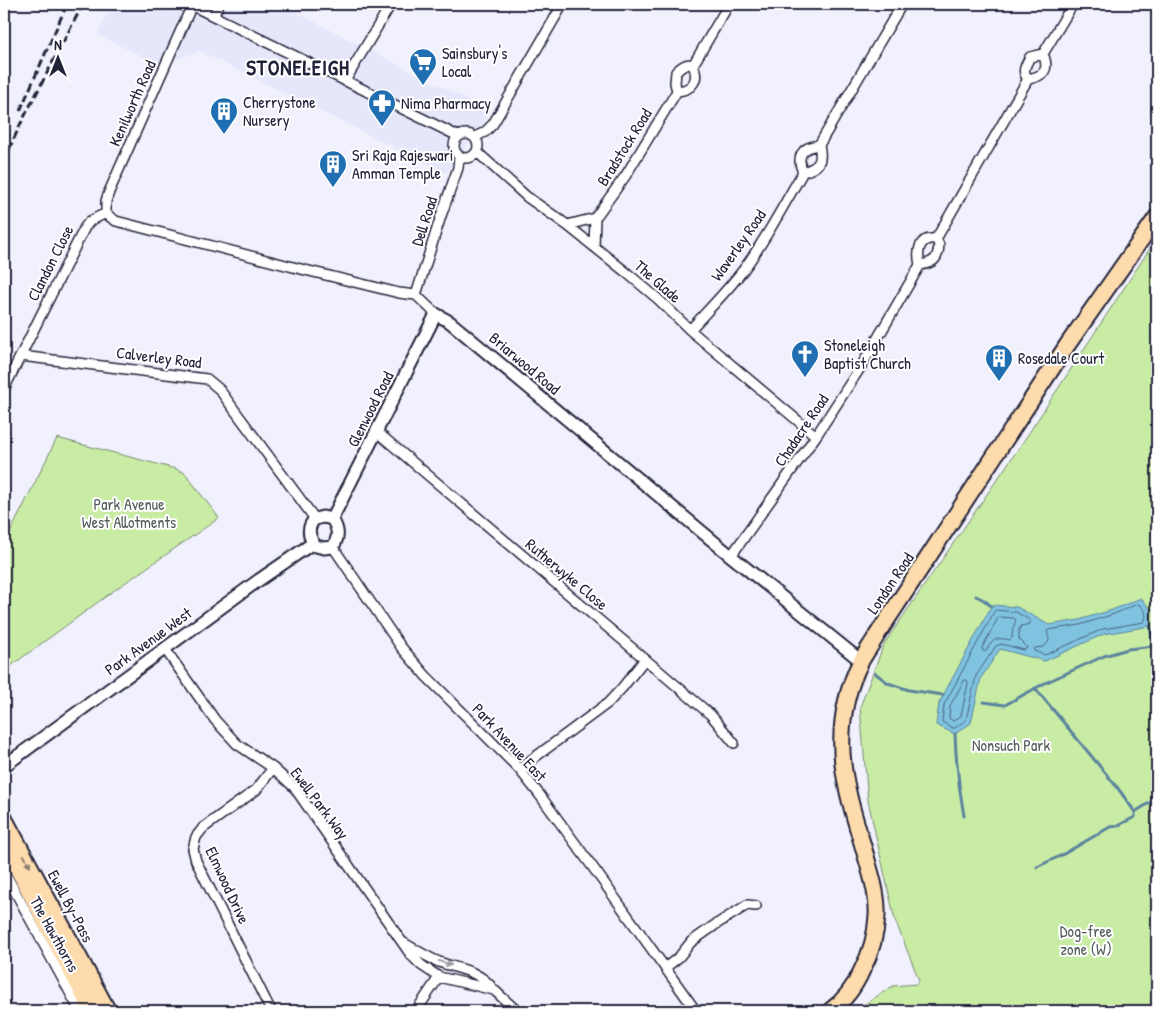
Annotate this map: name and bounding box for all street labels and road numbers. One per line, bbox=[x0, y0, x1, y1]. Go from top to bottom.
street label: Kenilworth Road bbox=[103, 57, 161, 149]
street label: Bradstock Road bbox=[591, 104, 657, 190]
street label: Dell Road bbox=[406, 193, 442, 249]
street label: Waverley Road bbox=[705, 205, 771, 285]
street label: Clandon Close bbox=[22, 221, 79, 305]
street label: The Glade bbox=[630, 255, 686, 308]
street label: Briarwood Road bbox=[485, 327, 565, 399]
street label: Calverley Road bbox=[115, 341, 203, 373]
street label: Glenwood Road bbox=[342, 367, 398, 451]
street label: Chadacre Road bbox=[769, 389, 833, 471]
street label: Rutherwyke Close bbox=[521, 533, 613, 615]
street label: London Road bbox=[861, 548, 919, 618]
street label: Park Avenue West bbox=[100, 602, 196, 680]
street label: Park Avenue East bbox=[468, 698, 552, 786]
street label: Ewell Park Way bbox=[286, 763, 354, 844]
street label: Elmwood Drive bbox=[201, 843, 256, 928]
street label: Ewell By-Pass bbox=[43, 866, 99, 946]
street label: The Hawthorns bbox=[25, 892, 85, 976]

